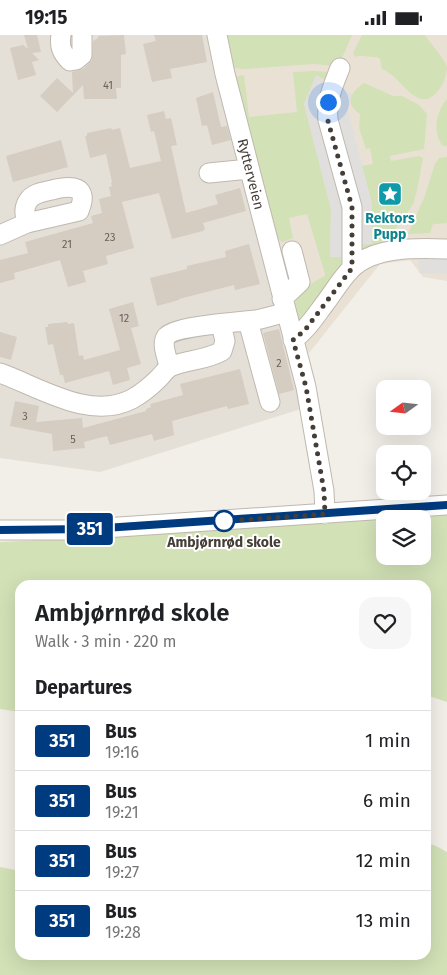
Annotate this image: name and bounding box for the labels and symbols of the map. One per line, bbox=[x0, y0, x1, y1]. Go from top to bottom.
house number: 41 bbox=[103, 79, 113, 92]
your location bbox=[316, 90, 341, 115]
street label: Rytterveien bbox=[233, 137, 268, 211]
place icon: Rektors Pupp bbox=[377, 181, 403, 207]
place label: Rektors Pupp bbox=[365, 210, 415, 243]
house number: 23 bbox=[105, 231, 115, 244]
house number: 21 bbox=[62, 238, 72, 251]
house number: 12 bbox=[119, 312, 129, 325]
house number: 2 bbox=[276, 357, 282, 370]
north arrow bbox=[376, 380, 431, 435]
house number: 3 bbox=[22, 410, 28, 423]
house number: 5 bbox=[70, 433, 76, 446]
marker: Ambjørnrød skole bbox=[213, 510, 235, 532]
line badge: 351 bbox=[61, 513, 119, 545]
place label: Ambjørnrød skole bbox=[166, 534, 281, 551]

